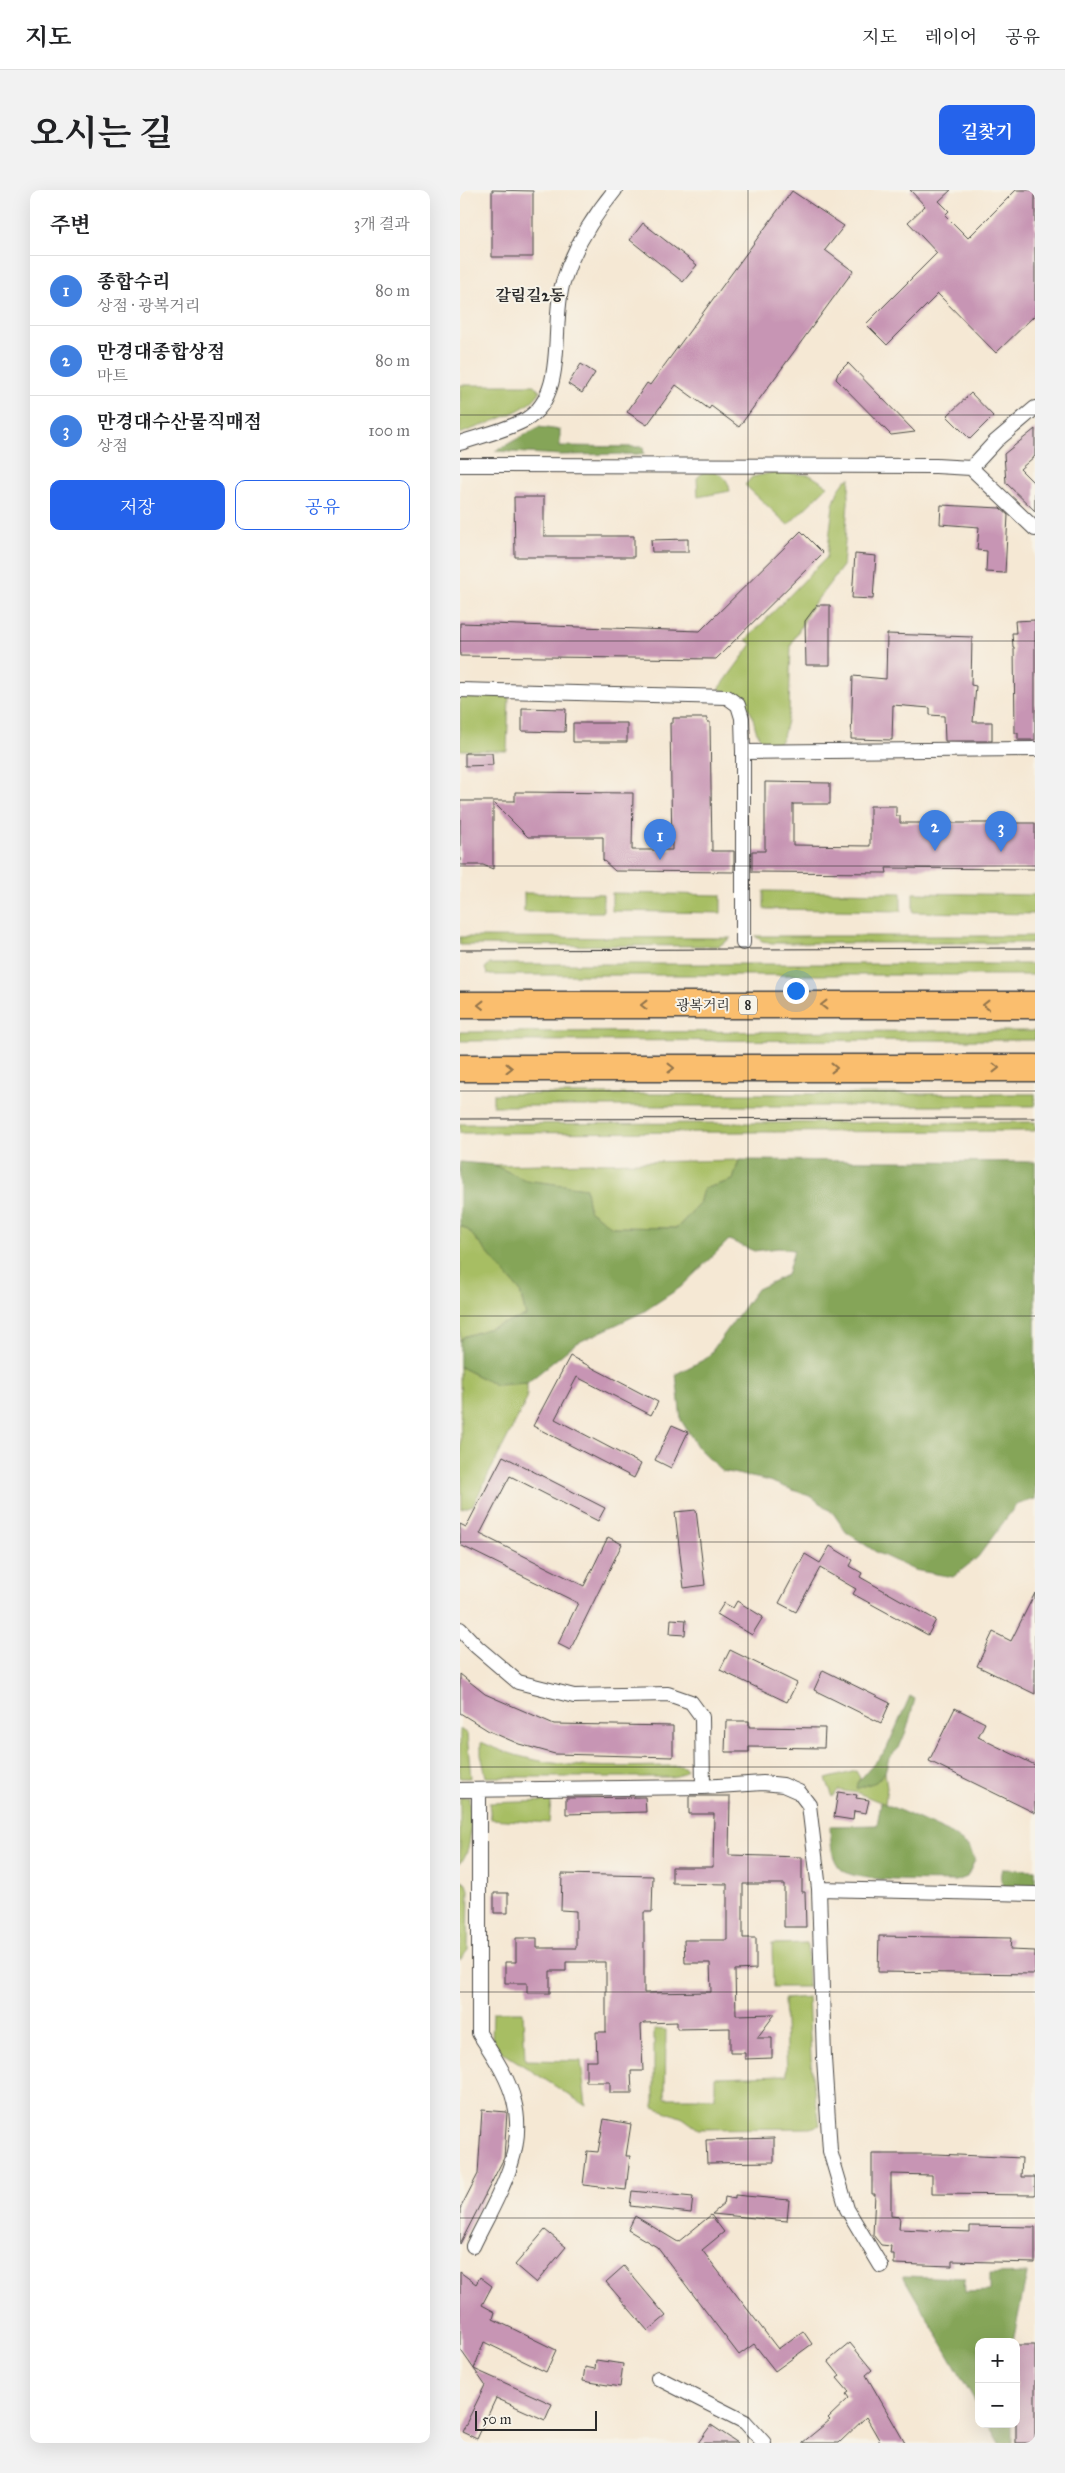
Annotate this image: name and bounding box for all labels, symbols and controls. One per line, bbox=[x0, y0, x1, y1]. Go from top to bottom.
text: 지도 bbox=[25, 22, 71, 52]
text: 지도 bbox=[862, 26, 897, 48]
text: 레이어 bbox=[925, 26, 977, 48]
text: 공유 bbox=[1005, 26, 1040, 48]
button: 길찾기 bbox=[939, 105, 1035, 155]
text: 오시는 길 bbox=[30, 112, 173, 155]
text: 주변 bbox=[50, 212, 91, 238]
text: 3개 결과 bbox=[354, 214, 410, 233]
text: 종합수리 bbox=[97, 270, 170, 293]
text: 1 bbox=[63, 281, 69, 300]
text: 80 m bbox=[375, 281, 410, 300]
district label: 갈림길2동 bbox=[495, 286, 565, 305]
text: 상점 · 광복거리 bbox=[97, 296, 200, 315]
text: 만경대종합상점 bbox=[97, 340, 225, 363]
text: 2 bbox=[62, 351, 70, 370]
text: 80 m bbox=[375, 351, 410, 370]
text: 마트 bbox=[97, 366, 128, 385]
text: 만경대수산물직매점 bbox=[97, 410, 262, 433]
text: 3 bbox=[63, 421, 69, 440]
text: 100 m bbox=[368, 421, 410, 440]
text: 상점 bbox=[97, 436, 128, 455]
button: 저장 bbox=[50, 480, 225, 530]
button: 공유 bbox=[235, 480, 410, 530]
pin: 2 bbox=[919, 810, 951, 851]
pin: 3 bbox=[985, 811, 1017, 852]
pin: 1 bbox=[644, 819, 676, 860]
your location bbox=[783, 978, 809, 1004]
road number: 8 bbox=[739, 996, 757, 1014]
street label: 광복거리 bbox=[676, 997, 730, 1014]
one-way arrow bbox=[477, 1000, 485, 1010]
one-way arrow bbox=[640, 1000, 648, 1010]
one-way arrow bbox=[820, 1000, 828, 1010]
one-way arrow bbox=[982, 1000, 990, 1010]
one-way arrow bbox=[505, 1063, 513, 1073]
one-way arrow bbox=[668, 1063, 675, 1073]
one-way arrow bbox=[830, 1063, 838, 1073]
one-way arrow bbox=[992, 1063, 1000, 1073]
map controls bbox=[975, 2338, 1020, 2428]
button: + bbox=[975, 2338, 1020, 2383]
button: − bbox=[975, 2383, 1020, 2428]
scale bar bbox=[475, 2408, 598, 2431]
text: 50 m bbox=[482, 2411, 511, 2428]

